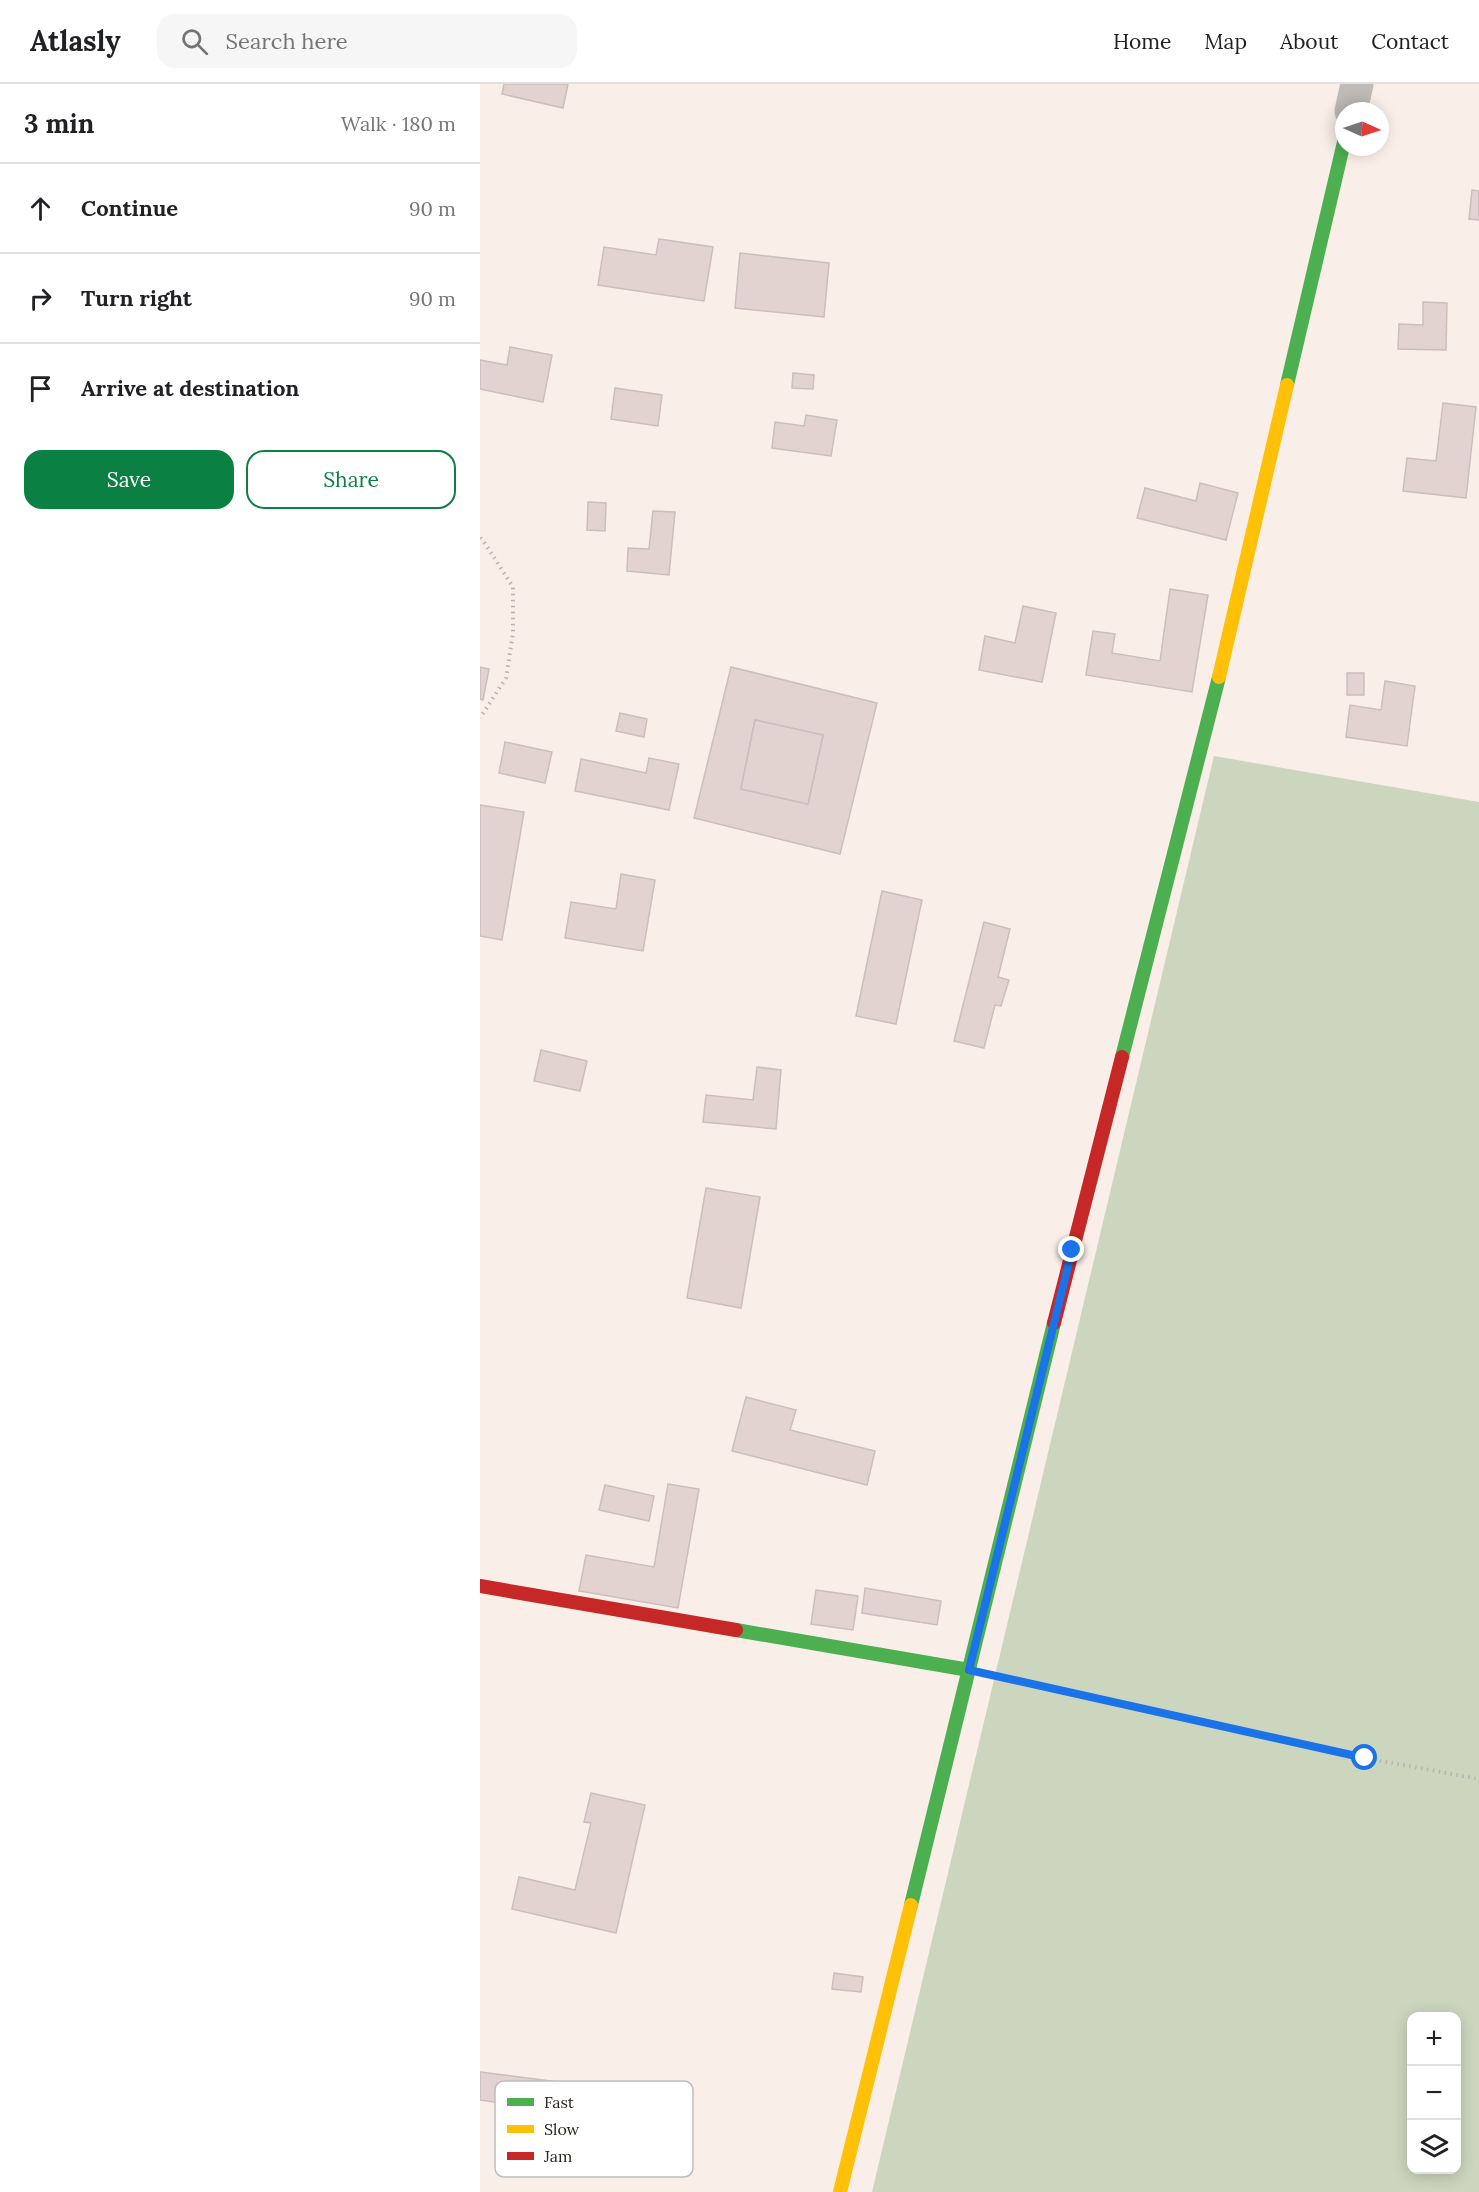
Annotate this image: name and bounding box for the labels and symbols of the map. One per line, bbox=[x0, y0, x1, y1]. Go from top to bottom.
north arrow bbox=[1335, 102, 1389, 156]
route end bbox=[1058, 1236, 1084, 1262]
route start bbox=[1351, 1744, 1377, 1770]
legend bbox=[495, 2081, 693, 2177]
text: Fast bbox=[544, 2092, 575, 2112]
text: Slow bbox=[544, 2119, 580, 2139]
text: Jam bbox=[543, 2146, 572, 2166]

